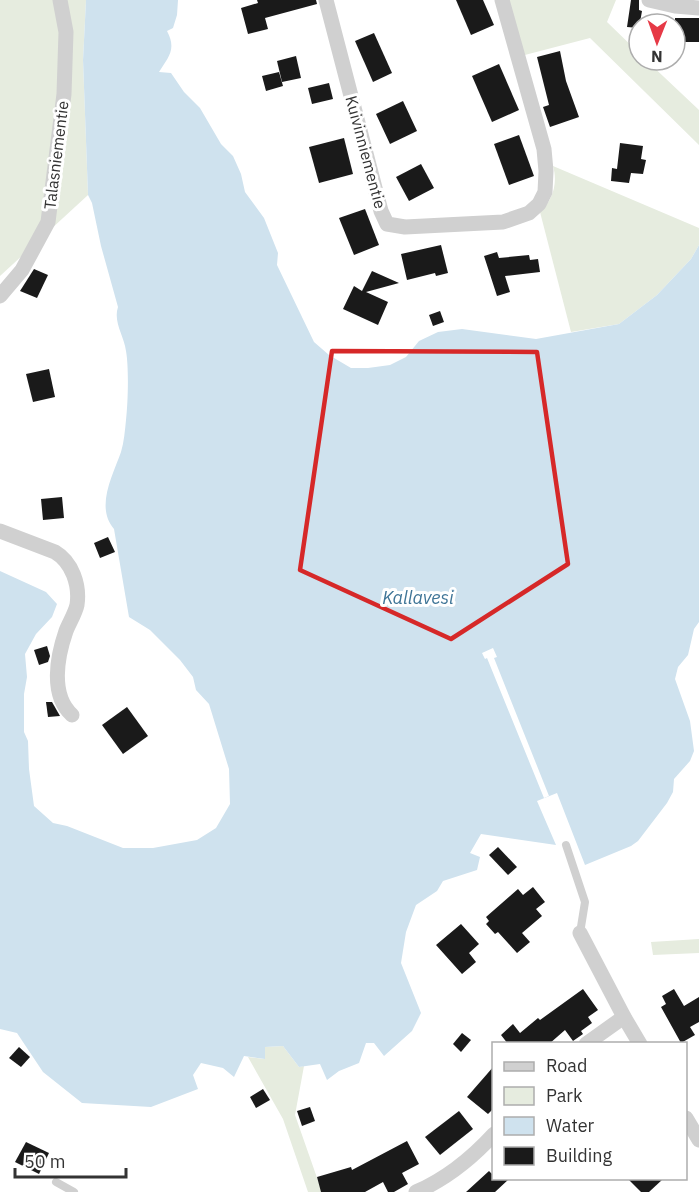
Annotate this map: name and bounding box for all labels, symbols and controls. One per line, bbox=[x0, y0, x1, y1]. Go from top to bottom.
north arrow bbox=[627, 12, 687, 72]
text: N bbox=[651, 47, 663, 67]
street label: Kuivinniementie bbox=[341, 93, 391, 211]
street label: Talasniementie bbox=[39, 99, 73, 211]
water label: Kallavesi bbox=[382, 586, 454, 609]
legend bbox=[492, 1042, 687, 1180]
text: Road bbox=[546, 1054, 587, 1077]
text: Park bbox=[546, 1084, 583, 1107]
text: Water bbox=[546, 1114, 595, 1137]
scale bar bbox=[15, 1141, 126, 1179]
text: Building bbox=[546, 1144, 613, 1167]
text: 50 m bbox=[24, 1150, 66, 1173]

